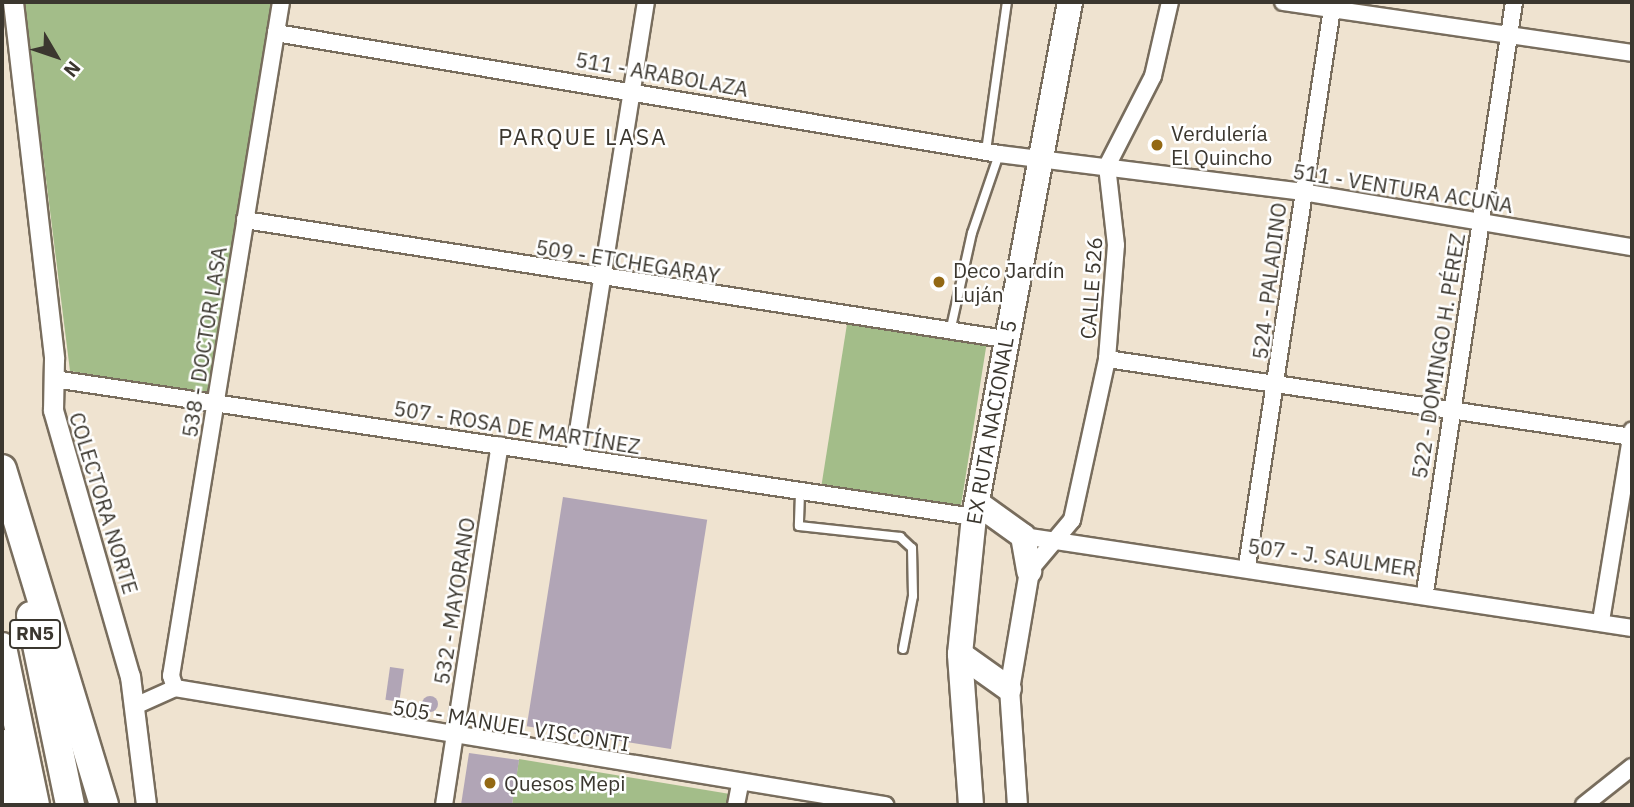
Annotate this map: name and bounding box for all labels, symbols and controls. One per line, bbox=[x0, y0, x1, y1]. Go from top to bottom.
north arrow bbox=[21, 21, 91, 91]
street label: 511 - ARABOLAZA bbox=[574, 46, 750, 102]
text: N bbox=[59, 56, 86, 82]
place label: Verdulería El Quincho bbox=[1171, 120, 1272, 170]
district label: PARQUE LASA bbox=[500, 122, 666, 150]
marker: Verdulería El Quincho bbox=[1149, 137, 1165, 153]
street label: 511 - VENTURA ACUÑA bbox=[1291, 158, 1515, 218]
street label: 524 - PALADINO bbox=[1247, 201, 1291, 361]
street label: 522 - DOMINGO H. PÉREZ bbox=[1406, 231, 1470, 481]
street label: 509 - ETCHEGARAY bbox=[534, 234, 722, 288]
street label: CALLE 526 bbox=[1075, 236, 1107, 340]
street label: 538 - DOCTOR LASA bbox=[176, 245, 232, 439]
place label: Deco Jardín Luján bbox=[953, 257, 1065, 307]
marker: Deco Jardín Luján bbox=[931, 274, 947, 290]
street label: EX RUTA NACIONAL 5 bbox=[961, 318, 1021, 526]
street label: 507 - ROSA DE MARTÍNEZ bbox=[392, 395, 642, 459]
street label: COLECTORA NORTE bbox=[64, 409, 144, 597]
street label: 532 - MAYORANO bbox=[428, 516, 480, 686]
street label: 507 - J. SAULMER bbox=[1246, 533, 1418, 581]
road number: RN5 bbox=[9, 618, 61, 650]
street label: 505 - MANUEL VISCONTI bbox=[391, 694, 631, 756]
place label: Quesos Mepi bbox=[504, 770, 626, 796]
marker: Quesos Mepi bbox=[482, 775, 498, 791]

